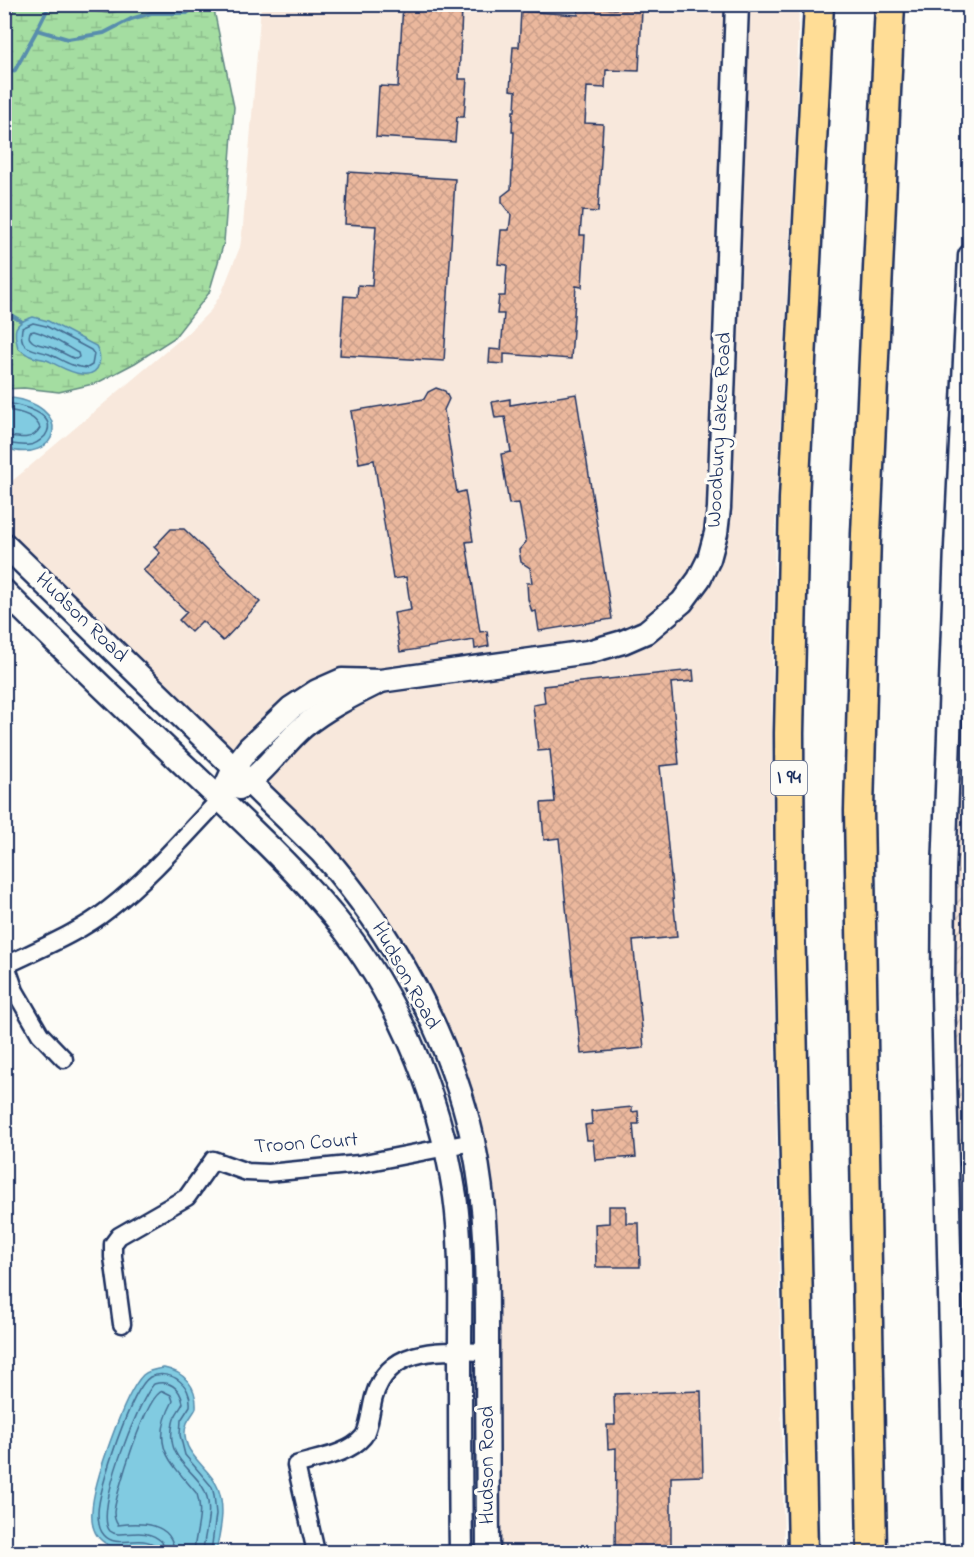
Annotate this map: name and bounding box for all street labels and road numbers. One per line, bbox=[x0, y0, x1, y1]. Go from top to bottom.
street label: Woodbury Lakes Road bbox=[700, 331, 742, 529]
street label: Hudson Road bbox=[28, 566, 134, 670]
road number: I 94 bbox=[771, 761, 807, 795]
street label: Hudson Road bbox=[363, 917, 447, 1035]
street label: Troon Court bbox=[253, 1125, 359, 1163]
street label: Hudson Road bbox=[473, 1405, 503, 1524]

